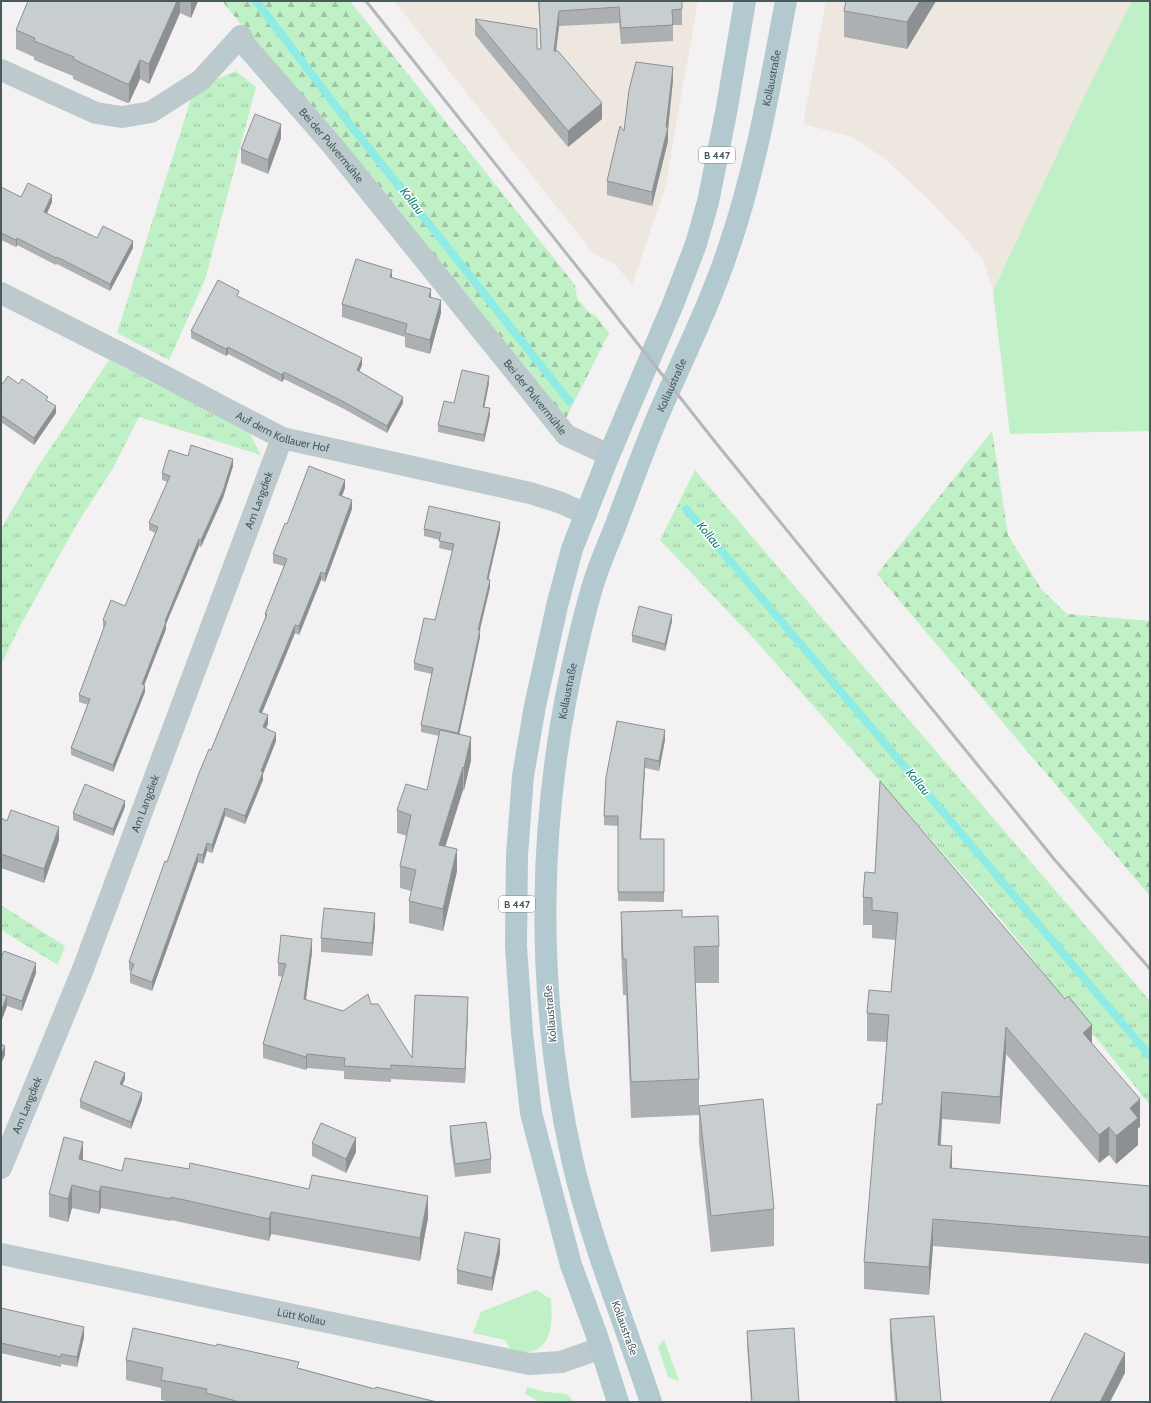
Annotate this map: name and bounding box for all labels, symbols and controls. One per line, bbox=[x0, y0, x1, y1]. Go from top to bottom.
street label: Kollaustraße bbox=[759, 48, 784, 107]
street label: Bei der Pulvermühle bbox=[296, 105, 367, 186]
road number: B 447 bbox=[699, 147, 735, 163]
water label: Kollau bbox=[397, 184, 428, 217]
street label: Bei der Pulvermühle bbox=[501, 356, 570, 438]
street label: Kollaustraße bbox=[654, 356, 690, 414]
street label: Auf dem Kollauer Hof bbox=[234, 408, 331, 455]
street label: Am Langdiek bbox=[242, 469, 276, 531]
water label: Kollau bbox=[694, 518, 725, 551]
street label: Kollaustraße bbox=[555, 661, 580, 720]
water label: Kollau bbox=[903, 765, 934, 798]
street label: Am Langdiek bbox=[128, 773, 162, 834]
road number: B 447 bbox=[499, 896, 535, 912]
street label: Kollaustraße bbox=[541, 985, 559, 1043]
street label: Am Langdiek bbox=[9, 1074, 45, 1136]
street label: Kollaustraße bbox=[609, 1299, 641, 1358]
street label: Lütt Kollau bbox=[276, 1305, 327, 1329]

